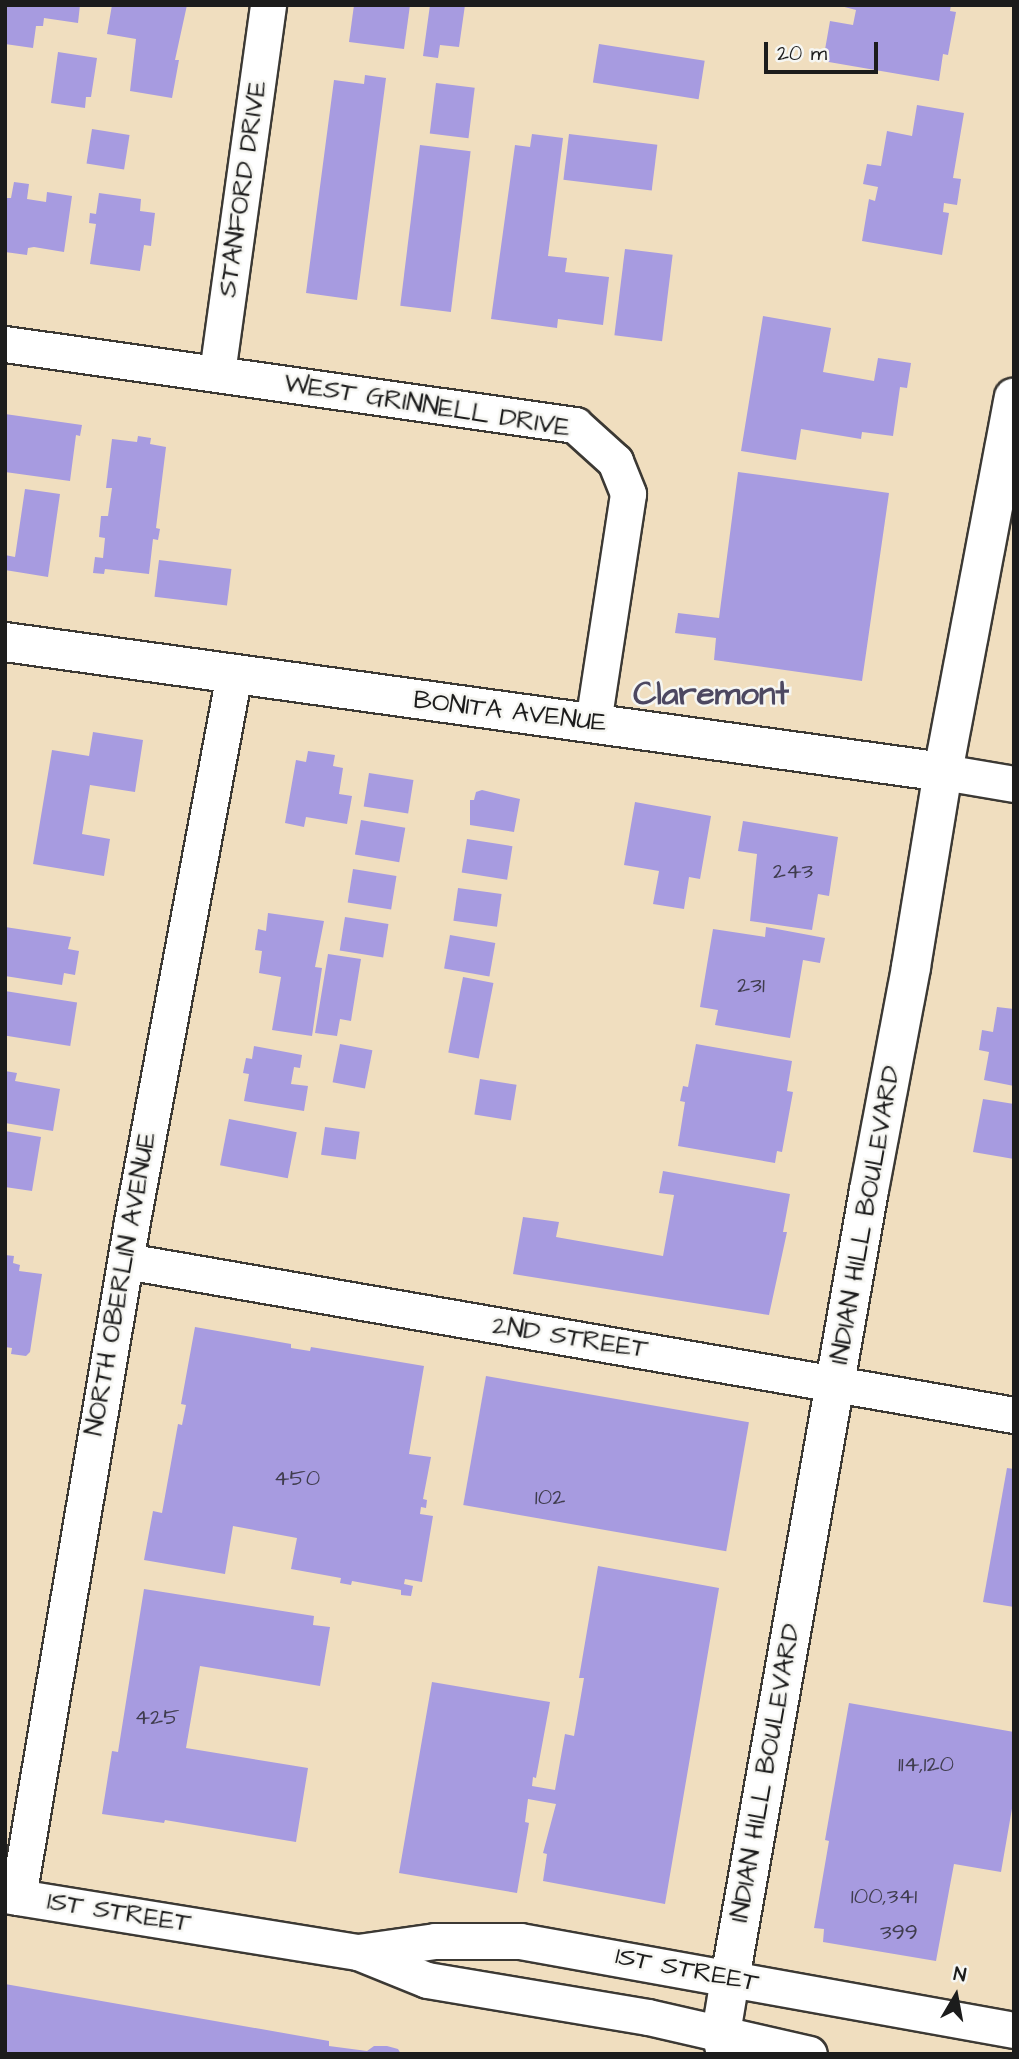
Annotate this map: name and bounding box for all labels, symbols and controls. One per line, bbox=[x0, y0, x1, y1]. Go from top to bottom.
scale bar bbox=[767, 28, 881, 72]
text: 20 m bbox=[777, 39, 827, 68]
street label: STANFORD DRIVE bbox=[212, 79, 274, 299]
street label: WEST GRINNELL DRIVE bbox=[282, 368, 572, 444]
district label: Claremont bbox=[633, 675, 789, 715]
street label: BONITA AVENUE bbox=[412, 685, 608, 739]
house number: 243 bbox=[773, 857, 813, 885]
house number: 231 bbox=[737, 971, 765, 999]
street label: INDIAN HILL BOULEVARD bbox=[824, 1063, 908, 1367]
street label: NORTH OBERLIN AVENUE bbox=[79, 1130, 163, 1438]
street label: 2ND STREET bbox=[490, 1310, 650, 1366]
house number: 450 bbox=[274, 1464, 320, 1492]
house number: 102 bbox=[535, 1483, 565, 1511]
street label: INDIAN HILL BOULEVARD bbox=[724, 1621, 808, 1925]
house number: 425 bbox=[134, 1703, 180, 1731]
house number: 114,120 bbox=[898, 1750, 954, 1778]
house number: 100,341 bbox=[851, 1882, 917, 1910]
street label: 1ST STREET bbox=[45, 1886, 193, 1940]
house number: 399 bbox=[880, 1918, 918, 1946]
street label: 1ST STREET bbox=[613, 1941, 761, 1999]
text: N bbox=[952, 1960, 968, 1989]
north arrow bbox=[921, 1961, 991, 2031]

